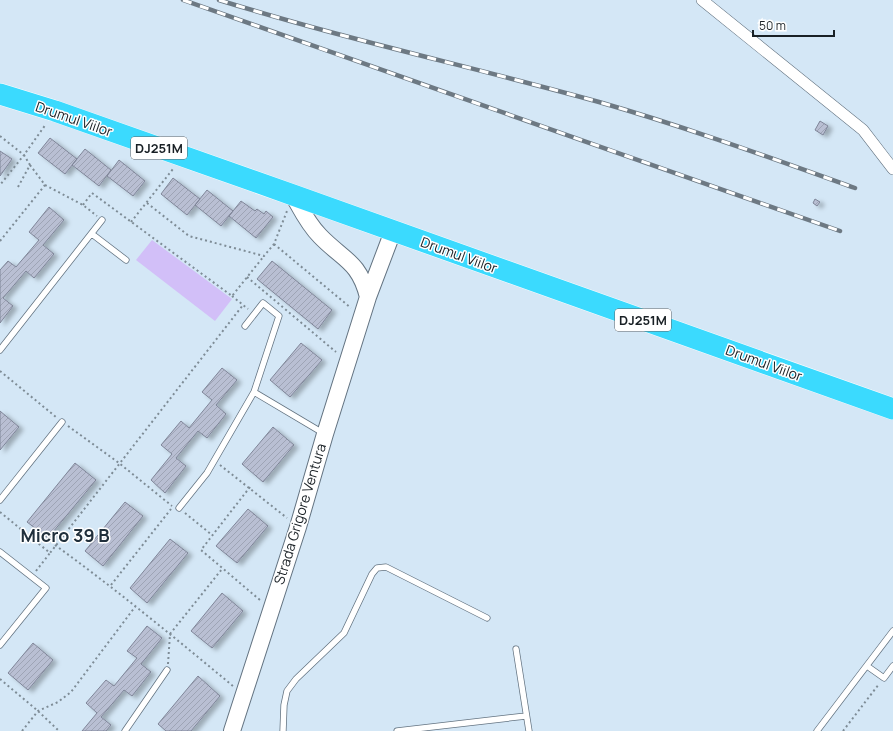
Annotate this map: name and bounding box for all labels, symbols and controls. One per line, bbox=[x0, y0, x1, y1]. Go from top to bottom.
scale bar bbox=[753, 12, 834, 38]
text: 50 m bbox=[759, 17, 786, 34]
street label: Drumul Viilor bbox=[33, 96, 115, 141]
road number: DJ251M bbox=[131, 137, 187, 159]
street label: Drumul Viilor bbox=[418, 232, 500, 277]
road number: DJ251M bbox=[615, 309, 671, 331]
street label: Drumul Viilor bbox=[723, 340, 805, 385]
street label: Strada Grigore Ventura bbox=[269, 441, 330, 587]
district label: Micro 39 B bbox=[20, 523, 110, 547]

